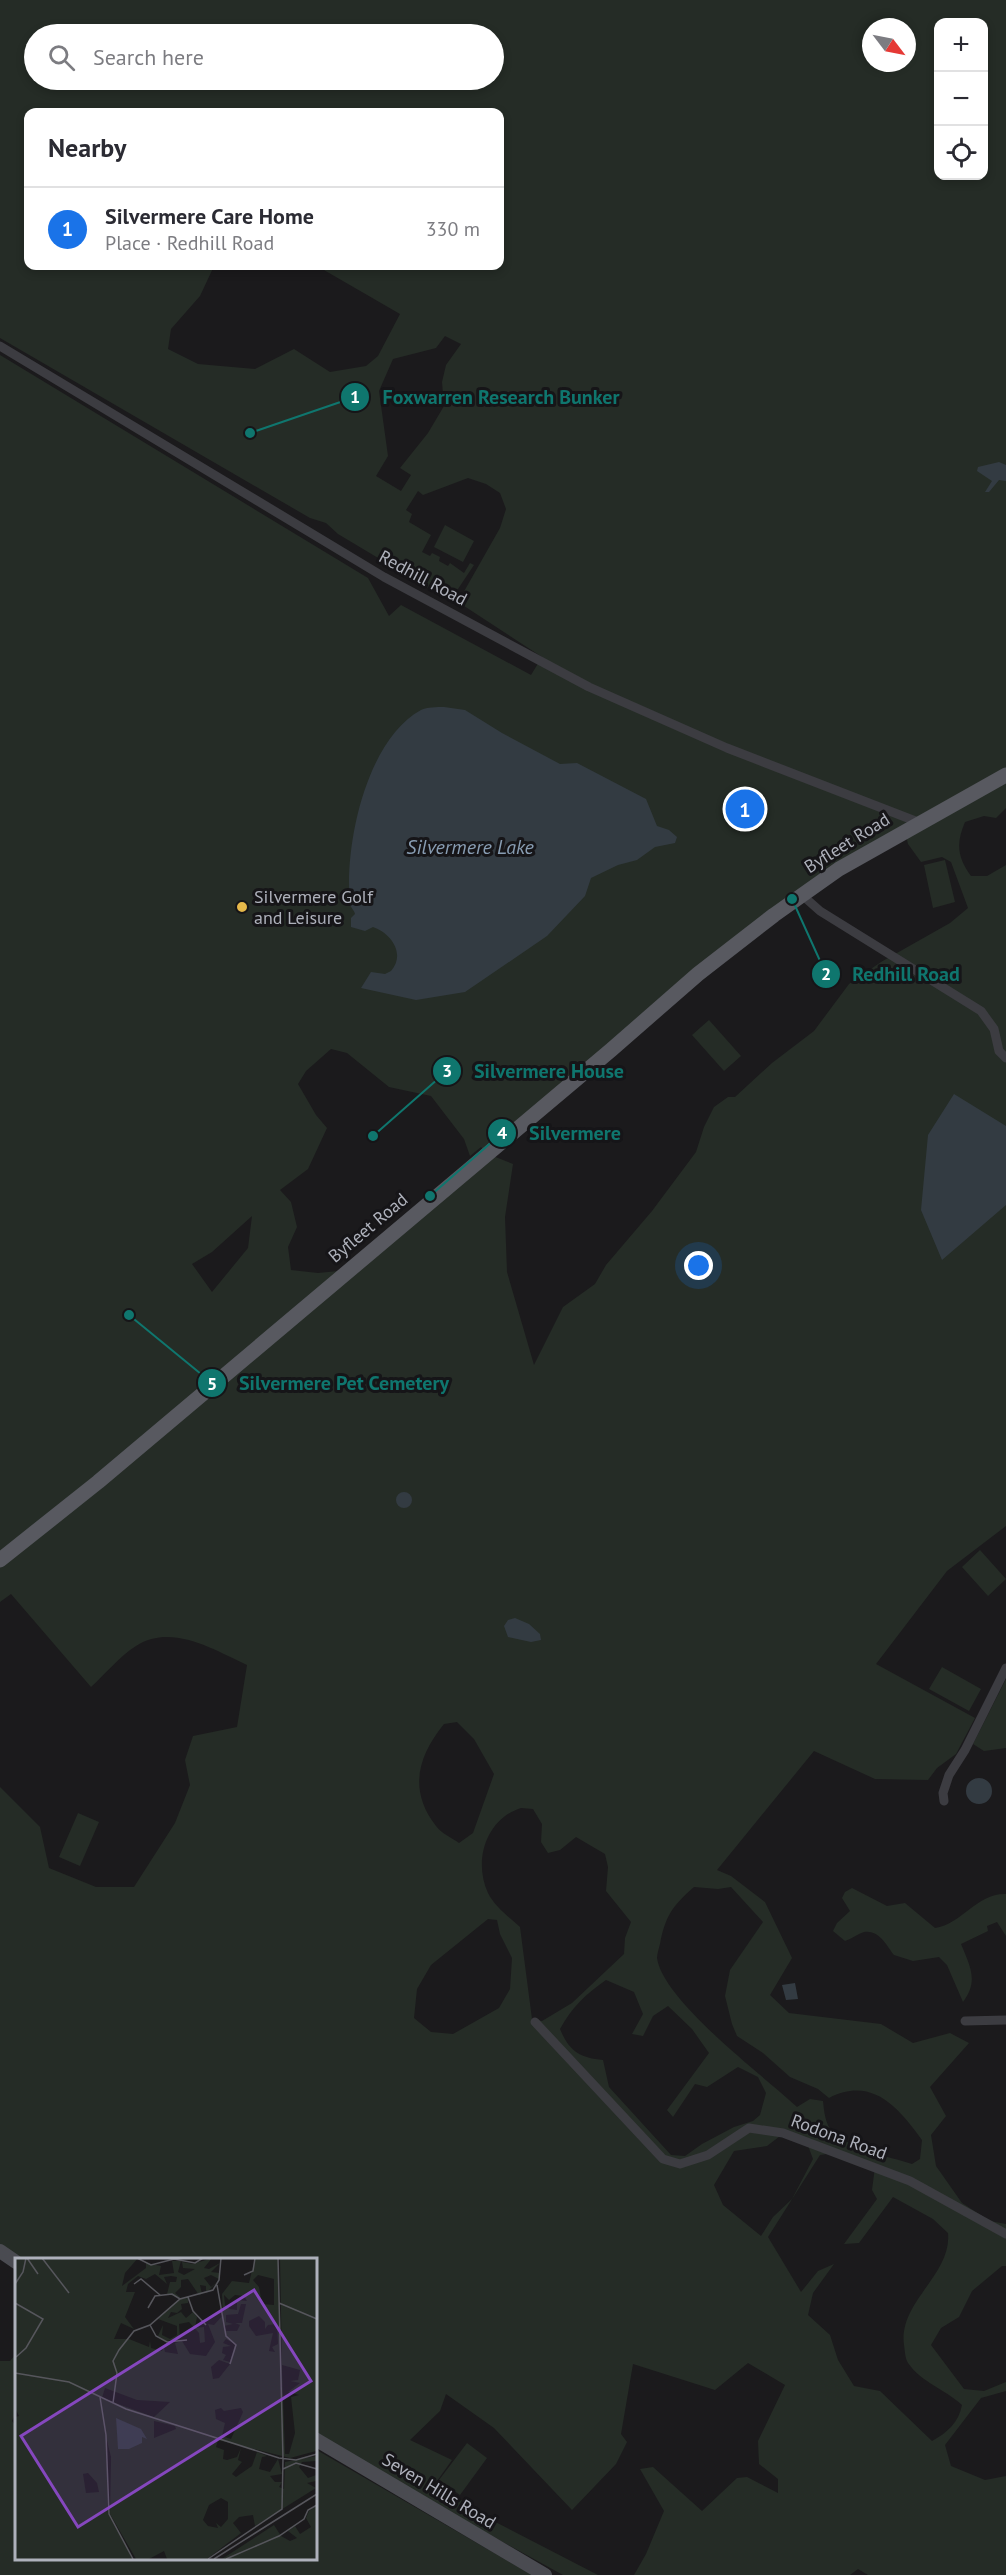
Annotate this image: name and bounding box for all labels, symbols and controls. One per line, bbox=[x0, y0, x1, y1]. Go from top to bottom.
north arrow bbox=[862, 18, 916, 72]
map controls bbox=[934, 18, 988, 180]
button: + bbox=[934, 18, 988, 72]
search box bbox=[24, 24, 504, 90]
icon: search bbox=[45, 41, 78, 74]
text: Search here bbox=[93, 43, 204, 71]
button: − bbox=[934, 72, 988, 126]
button: locate bbox=[934, 126, 988, 180]
text: Nearby bbox=[48, 131, 126, 164]
text: Silvermere Care Home bbox=[105, 202, 314, 230]
text: 1 bbox=[62, 216, 73, 242]
text: 330 m bbox=[426, 216, 480, 242]
text: Place · Redhill Road bbox=[105, 230, 274, 256]
callout: Foxwarren Research Bunker bbox=[340, 378, 631, 416]
text: Foxwarren Research Bunker bbox=[382, 384, 620, 410]
text: 1 bbox=[350, 385, 360, 408]
street label: Redhill Road bbox=[375, 545, 471, 610]
pin: 1 bbox=[726, 786, 764, 832]
street label: Byfleet Road bbox=[800, 807, 894, 878]
water label: Silvermere Lake bbox=[406, 834, 534, 860]
place label: Silvermere Golf and Leisure bbox=[254, 885, 374, 929]
marker: Silvermere Golf and Leisure bbox=[235, 900, 249, 914]
callout: Redhill Road bbox=[811, 955, 972, 993]
text: Redhill Road bbox=[852, 961, 960, 987]
text: 2 bbox=[821, 962, 831, 985]
callout: Silvermere House bbox=[432, 1052, 636, 1090]
text: Silvermere House bbox=[474, 1058, 624, 1084]
text: 3 bbox=[442, 1059, 452, 1082]
callout: Silvermere bbox=[487, 1114, 633, 1152]
text: Silvermere bbox=[529, 1120, 621, 1146]
text: 4 bbox=[497, 1121, 507, 1144]
street label: Byfleet Road bbox=[323, 1188, 412, 1267]
your location bbox=[684, 1251, 713, 1280]
callout: Silvermere Pet Cemetery bbox=[197, 1364, 461, 1402]
text: Silvermere Pet Cemetery bbox=[239, 1370, 449, 1396]
text: 5 bbox=[207, 1372, 217, 1395]
street label: Rodona Road bbox=[788, 2109, 890, 2165]
inset map bbox=[15, 2258, 316, 2560]
street label: Seven Hills Road bbox=[378, 2448, 500, 2534]

